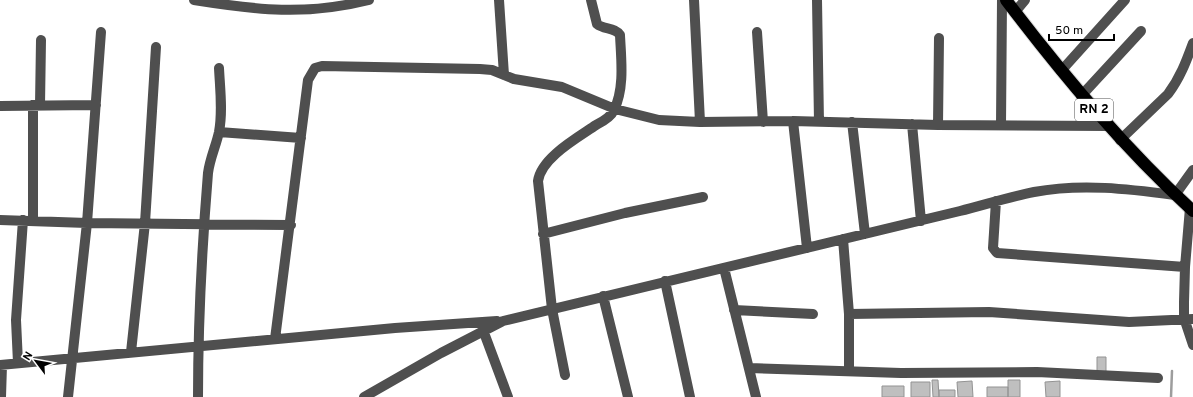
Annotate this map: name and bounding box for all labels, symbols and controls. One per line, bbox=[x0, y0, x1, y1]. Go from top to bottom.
scale bar bbox=[1049, 16, 1114, 42]
text: 50 m bbox=[1055, 23, 1083, 39]
road number: RN 2 bbox=[1075, 99, 1113, 121]
north arrow bbox=[16, 341, 56, 381]
text: N bbox=[20, 349, 36, 363]

